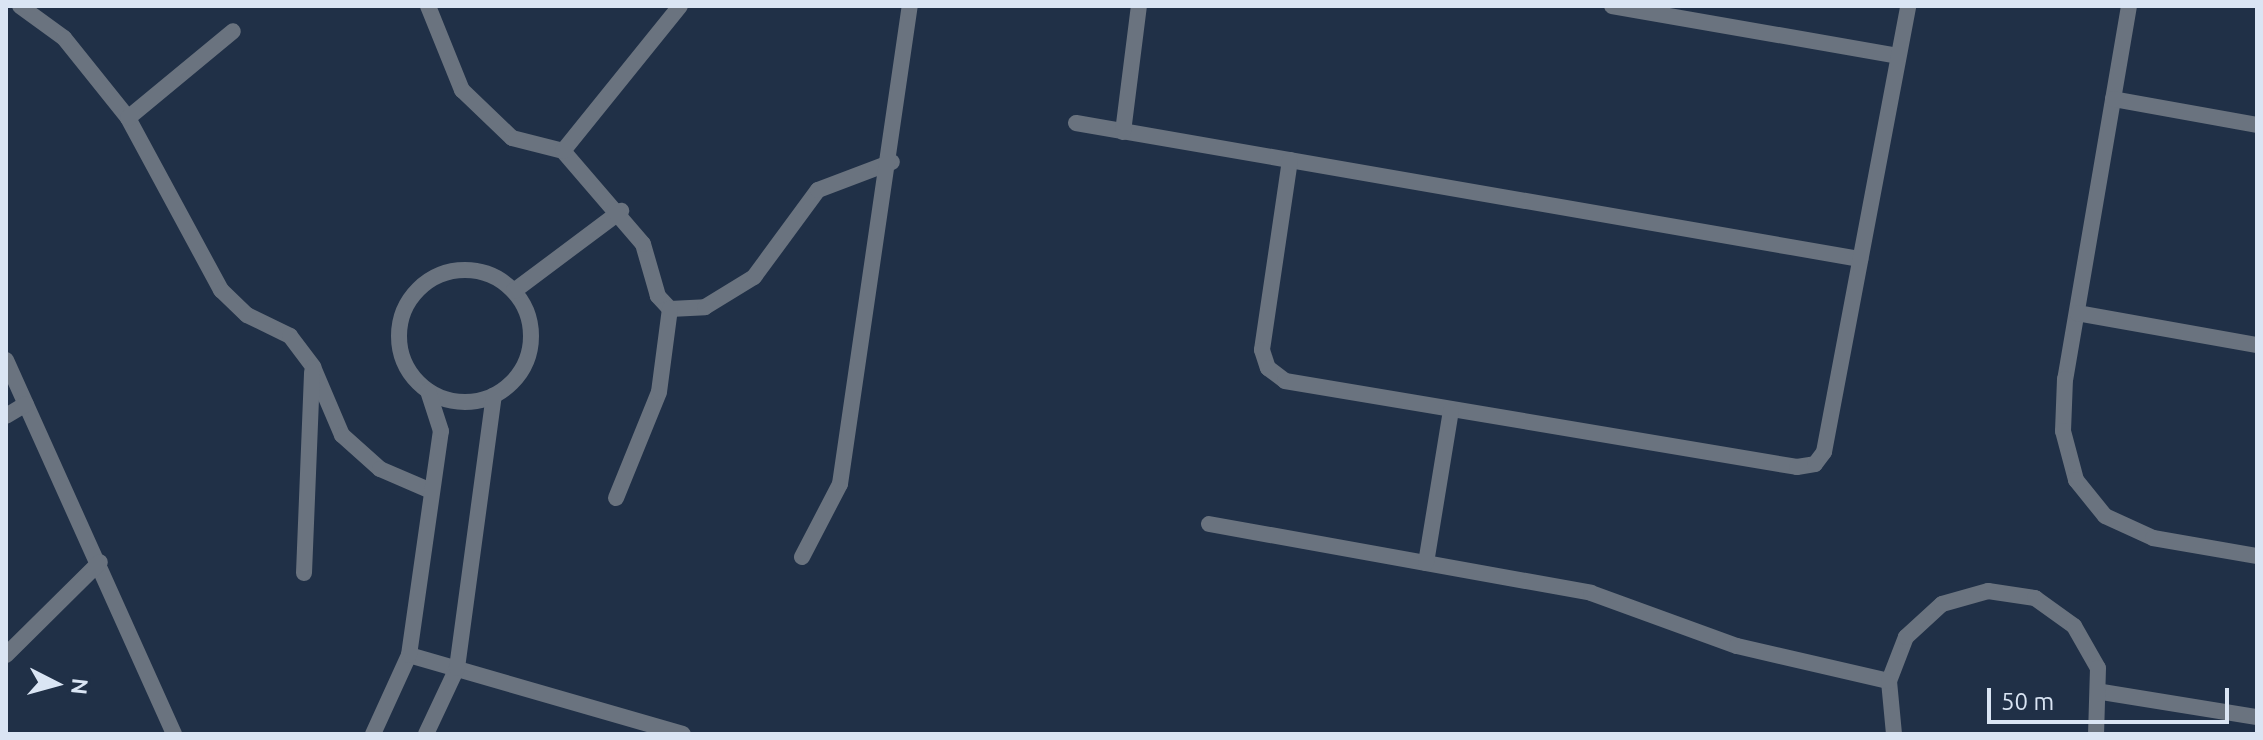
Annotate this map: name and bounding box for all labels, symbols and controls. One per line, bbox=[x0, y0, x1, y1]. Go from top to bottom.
north arrow bbox=[16, 644, 96, 724]
scale bar bbox=[1991, 672, 2233, 722]
text: N bbox=[67, 677, 94, 696]
text: 50 m bbox=[2001, 688, 2054, 715]

